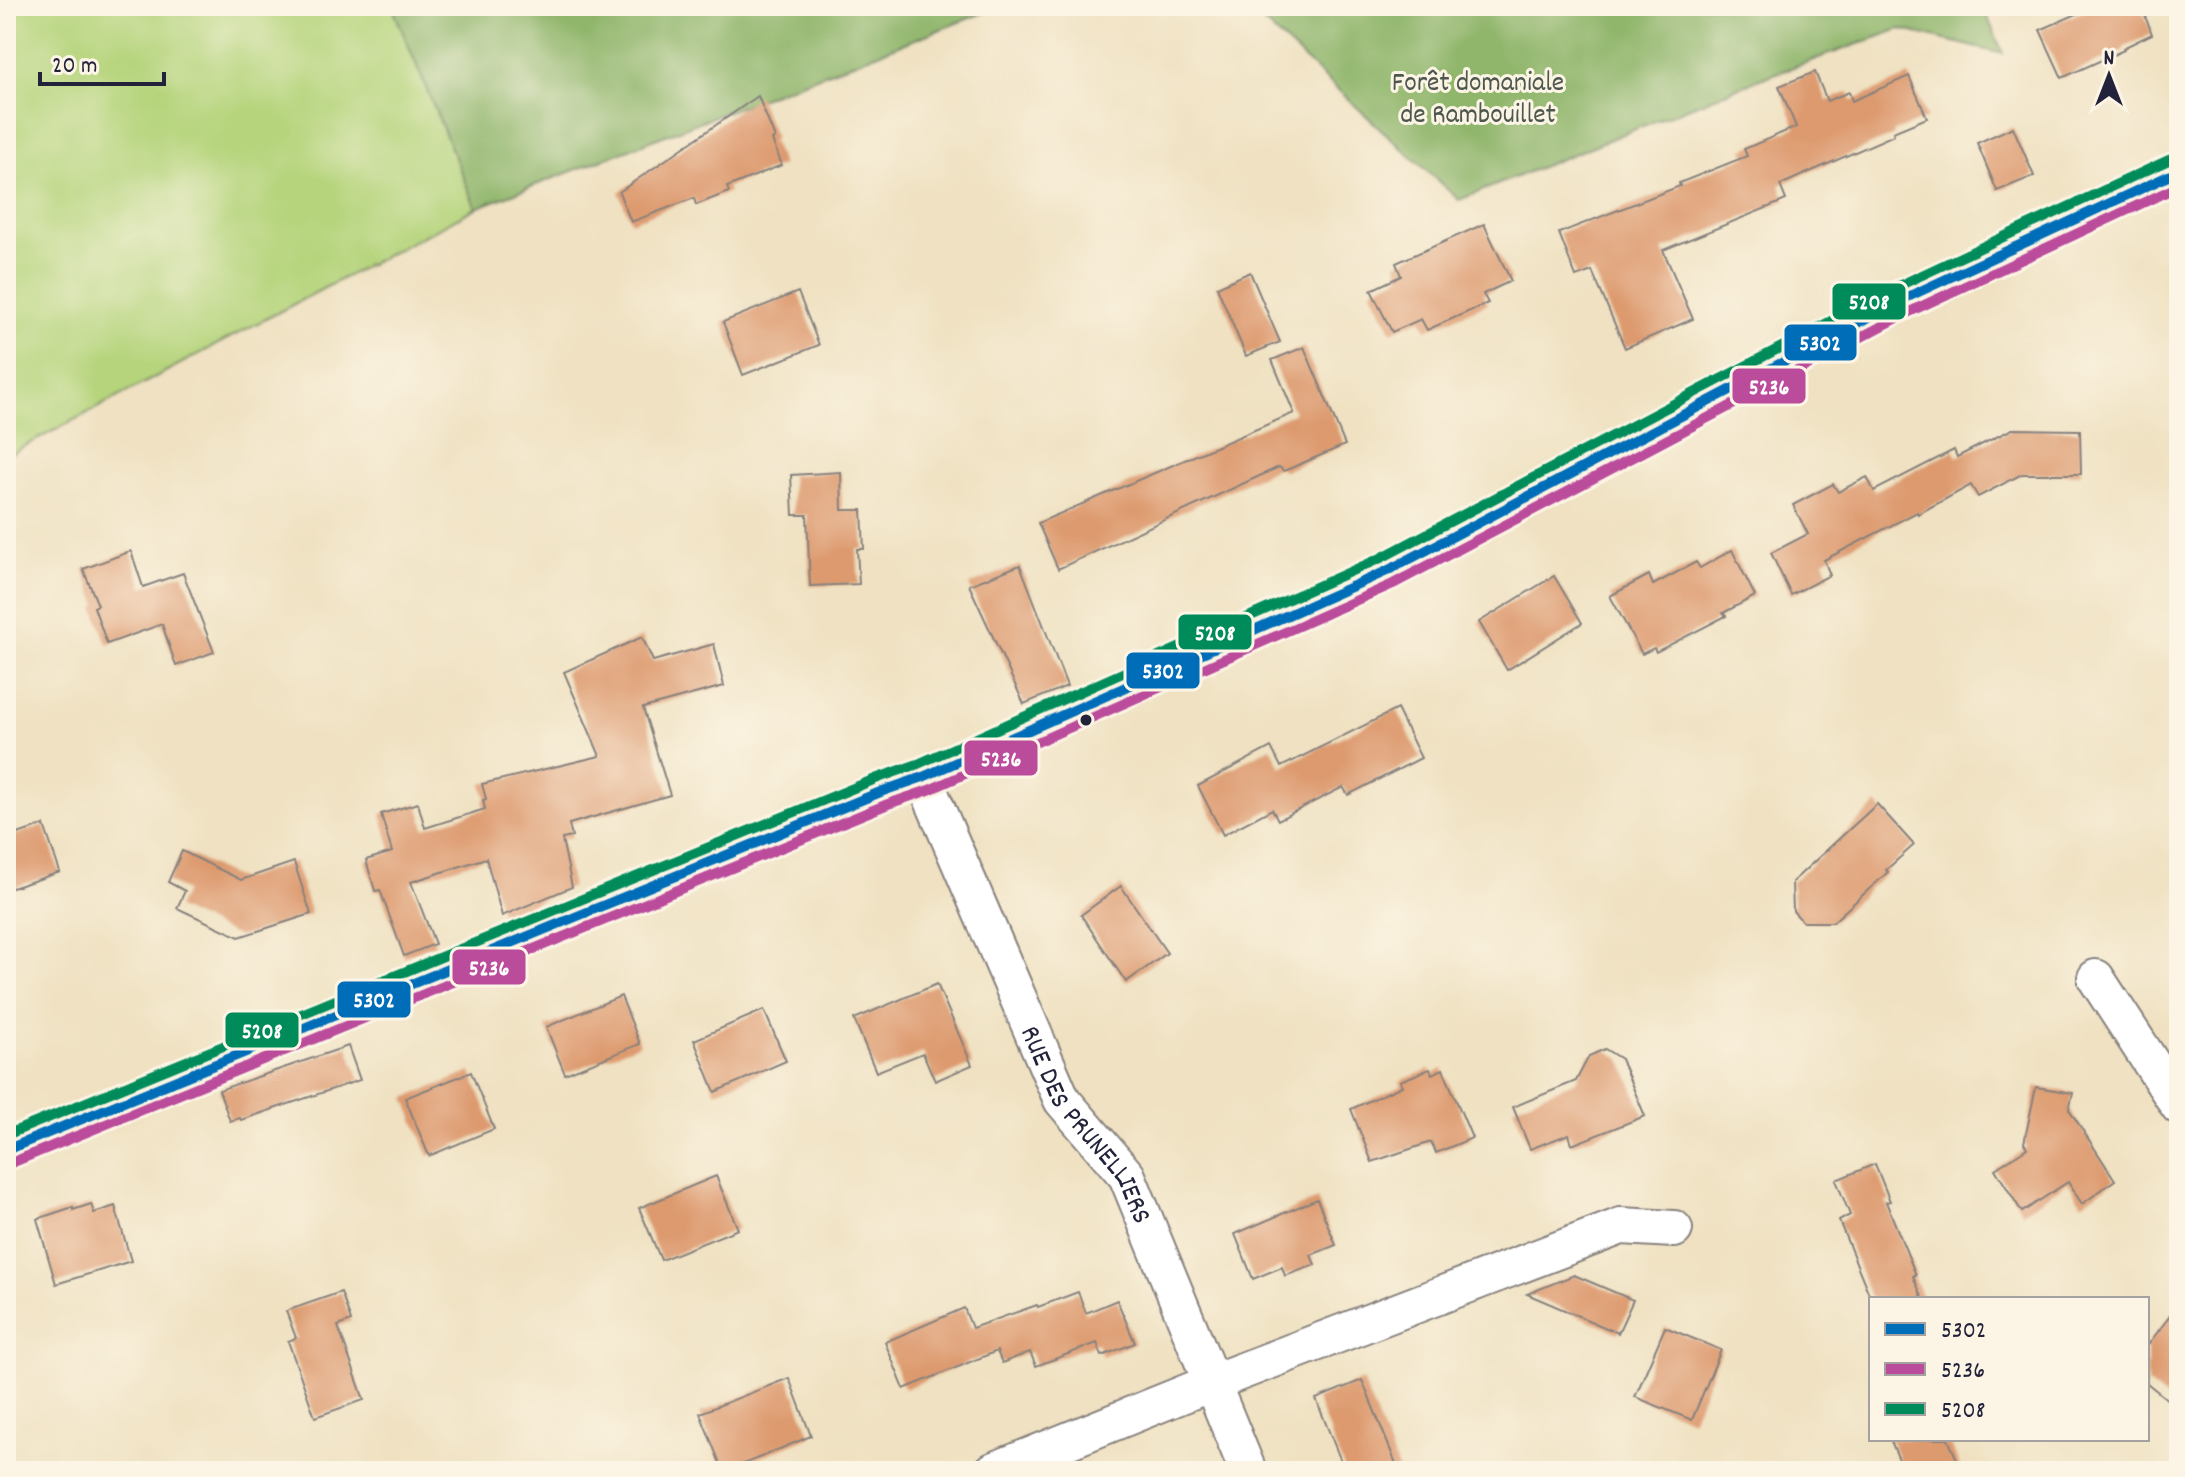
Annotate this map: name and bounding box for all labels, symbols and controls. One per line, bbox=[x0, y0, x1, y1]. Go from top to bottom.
scale bar bbox=[40, 36, 164, 86]
north arrow bbox=[2069, 36, 2149, 116]
text: N bbox=[2104, 44, 2115, 75]
text: 20 m bbox=[52, 50, 98, 84]
park label: Forêt domaniale de Rambouillet bbox=[1392, 65, 1564, 137]
line badge: 5208 bbox=[1831, 282, 1907, 321]
text: 5208 bbox=[1849, 289, 1889, 320]
line badge: 5302 bbox=[1783, 323, 1858, 362]
text: 5302 bbox=[1799, 330, 1841, 361]
line badge: 5236 bbox=[1731, 367, 1807, 405]
text: 5236 bbox=[1749, 374, 1789, 405]
line badge: 5208 bbox=[1177, 613, 1253, 651]
text: 5208 bbox=[1195, 620, 1235, 651]
line badge: 5302 bbox=[1125, 651, 1201, 690]
text: 5302 bbox=[1142, 658, 1184, 689]
unlabelled marker bbox=[1078, 712, 1094, 728]
line badge: 5236 bbox=[963, 739, 1039, 777]
text: 5236 bbox=[981, 746, 1021, 777]
line badge: 5236 bbox=[451, 948, 527, 986]
text: 5236 bbox=[469, 955, 509, 986]
line badge: 5302 bbox=[336, 980, 412, 1019]
text: 5302 bbox=[353, 987, 395, 1018]
line badge: 5208 bbox=[224, 1011, 300, 1049]
text: 5208 bbox=[242, 1018, 282, 1049]
street label: RUE DES PRUNELLIERS bbox=[1007, 1020, 1159, 1231]
legend bbox=[1869, 1297, 2149, 1441]
text: 5302 bbox=[1941, 1315, 1986, 1349]
text: 5236 bbox=[1941, 1355, 1985, 1389]
text: 5208 bbox=[1941, 1395, 1985, 1429]

